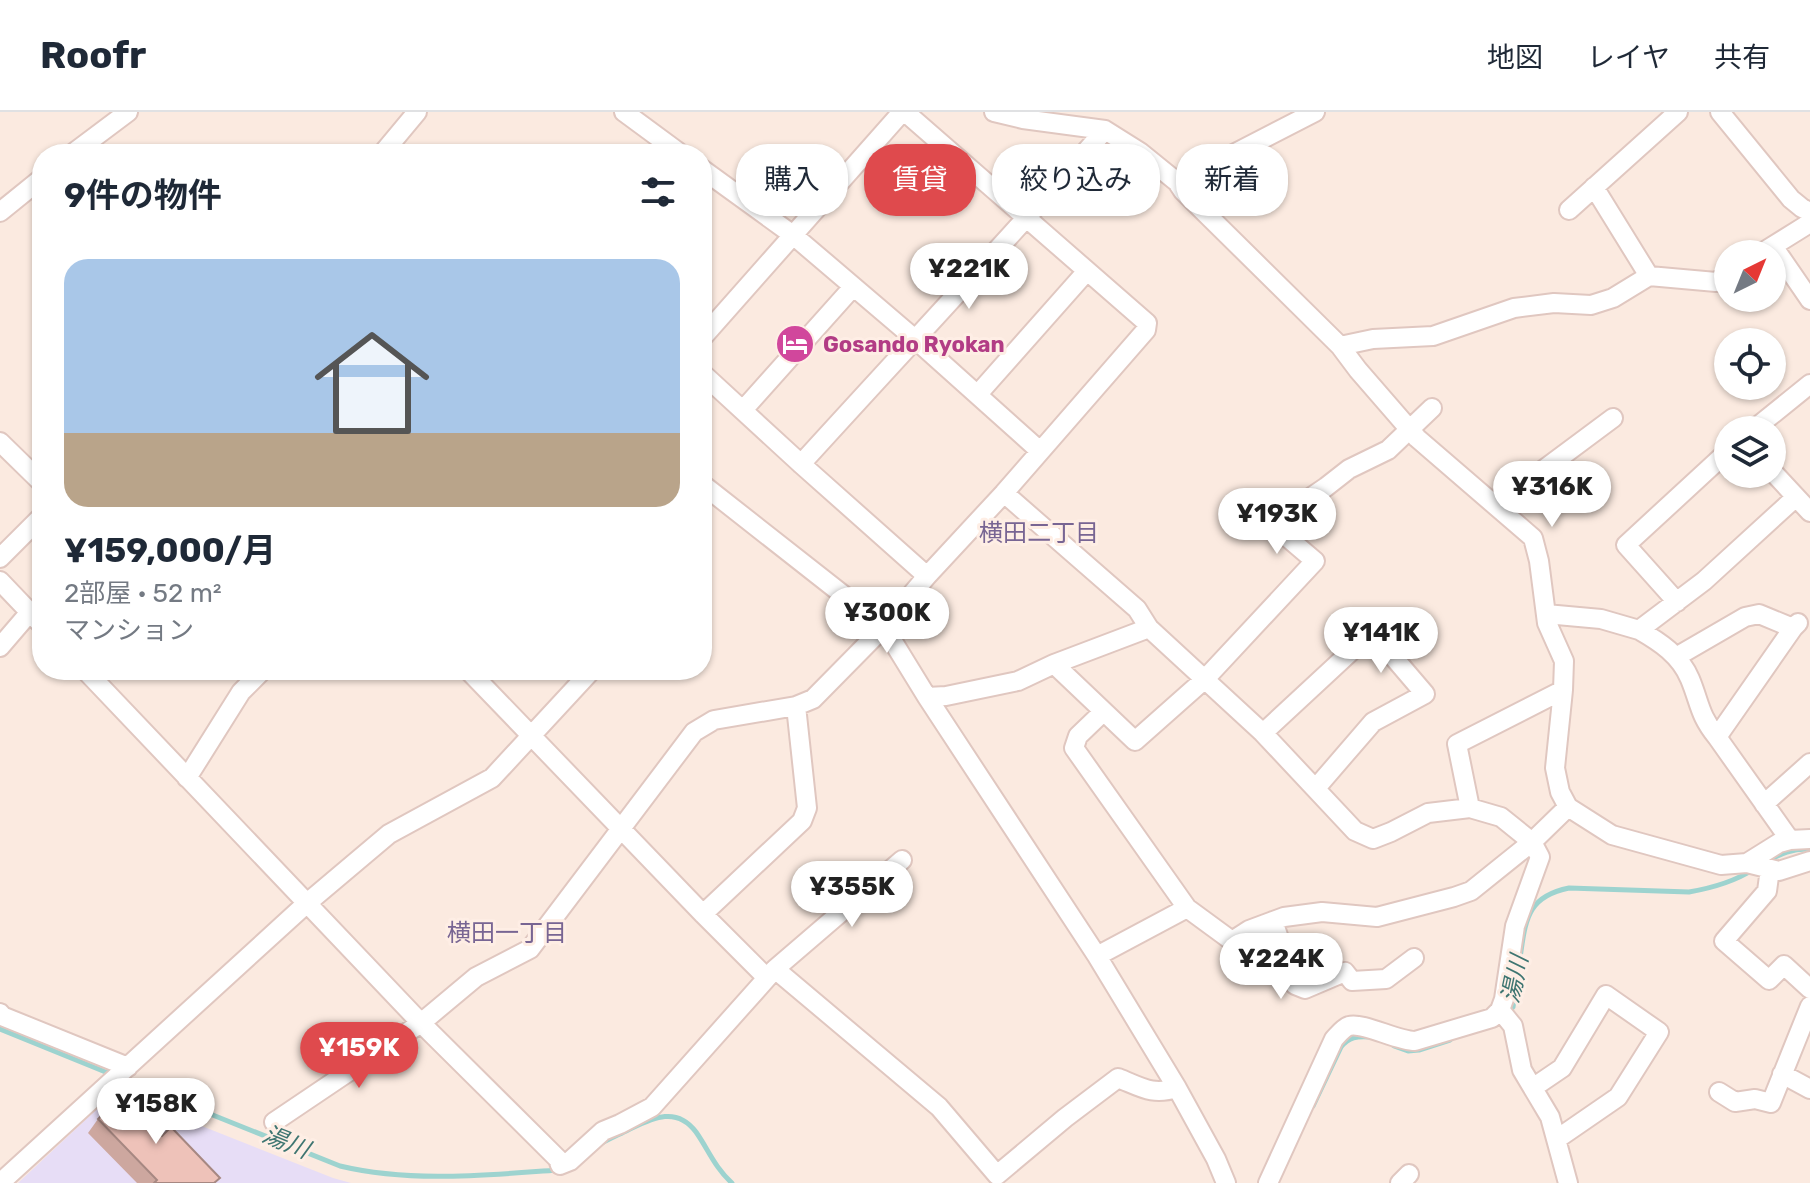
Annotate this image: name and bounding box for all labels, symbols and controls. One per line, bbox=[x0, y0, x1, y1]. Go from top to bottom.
text: Roofr bbox=[40, 32, 146, 78]
text: 地図 bbox=[1487, 41, 1543, 74]
text: レイヤ bbox=[1587, 41, 1670, 74]
text: 共有 bbox=[1714, 41, 1770, 74]
chip: 購入 bbox=[736, 144, 848, 216]
chip: 賃貸 bbox=[864, 144, 976, 216]
chip: 絞り込み bbox=[992, 144, 1160, 216]
chip: 新着 bbox=[1176, 144, 1288, 216]
icon: filters bbox=[636, 170, 680, 214]
text: 9件の物件 bbox=[64, 175, 222, 216]
north arrow bbox=[1714, 240, 1786, 312]
map controls bbox=[1714, 240, 1786, 488]
pin: ¥221K bbox=[913, 243, 1025, 311]
text: ¥221K bbox=[928, 253, 1010, 284]
icon: home bbox=[300, 311, 444, 455]
hotel icon: Gosando Ryokan bbox=[774, 323, 816, 365]
button: locate bbox=[1714, 328, 1786, 400]
place label: Gosando Ryokan bbox=[823, 331, 1005, 358]
button: layers bbox=[1714, 416, 1786, 488]
pin: ¥316K bbox=[1496, 461, 1608, 529]
text: ¥316K bbox=[1511, 471, 1593, 502]
pin: ¥193K bbox=[1221, 488, 1333, 556]
text: ¥193K bbox=[1236, 498, 1318, 529]
district label: 横田二丁目 bbox=[979, 519, 1099, 547]
text: ¥159,000/月 bbox=[64, 530, 276, 571]
text: 2部屋 · 52 m² bbox=[64, 578, 222, 609]
pin: ¥300K bbox=[831, 587, 943, 655]
text: ¥300K bbox=[843, 597, 931, 628]
pin: ¥141K bbox=[1325, 607, 1437, 675]
text: マンション bbox=[64, 615, 194, 646]
text: ¥141K bbox=[1342, 617, 1420, 648]
pin: ¥355K bbox=[796, 861, 908, 929]
text: ¥355K bbox=[809, 871, 895, 902]
district label: 横田一丁目 bbox=[447, 919, 567, 947]
pin: ¥224K bbox=[1225, 933, 1337, 1001]
text: ¥224K bbox=[1238, 943, 1324, 974]
water label: 湯川 bbox=[1496, 950, 1534, 1005]
pin: ¥159K bbox=[303, 1022, 415, 1090]
text: ¥159K bbox=[318, 1032, 400, 1063]
pin: ¥158K bbox=[100, 1078, 212, 1146]
text: ¥158K bbox=[115, 1088, 197, 1119]
water label: 湯川 bbox=[259, 1120, 316, 1165]

